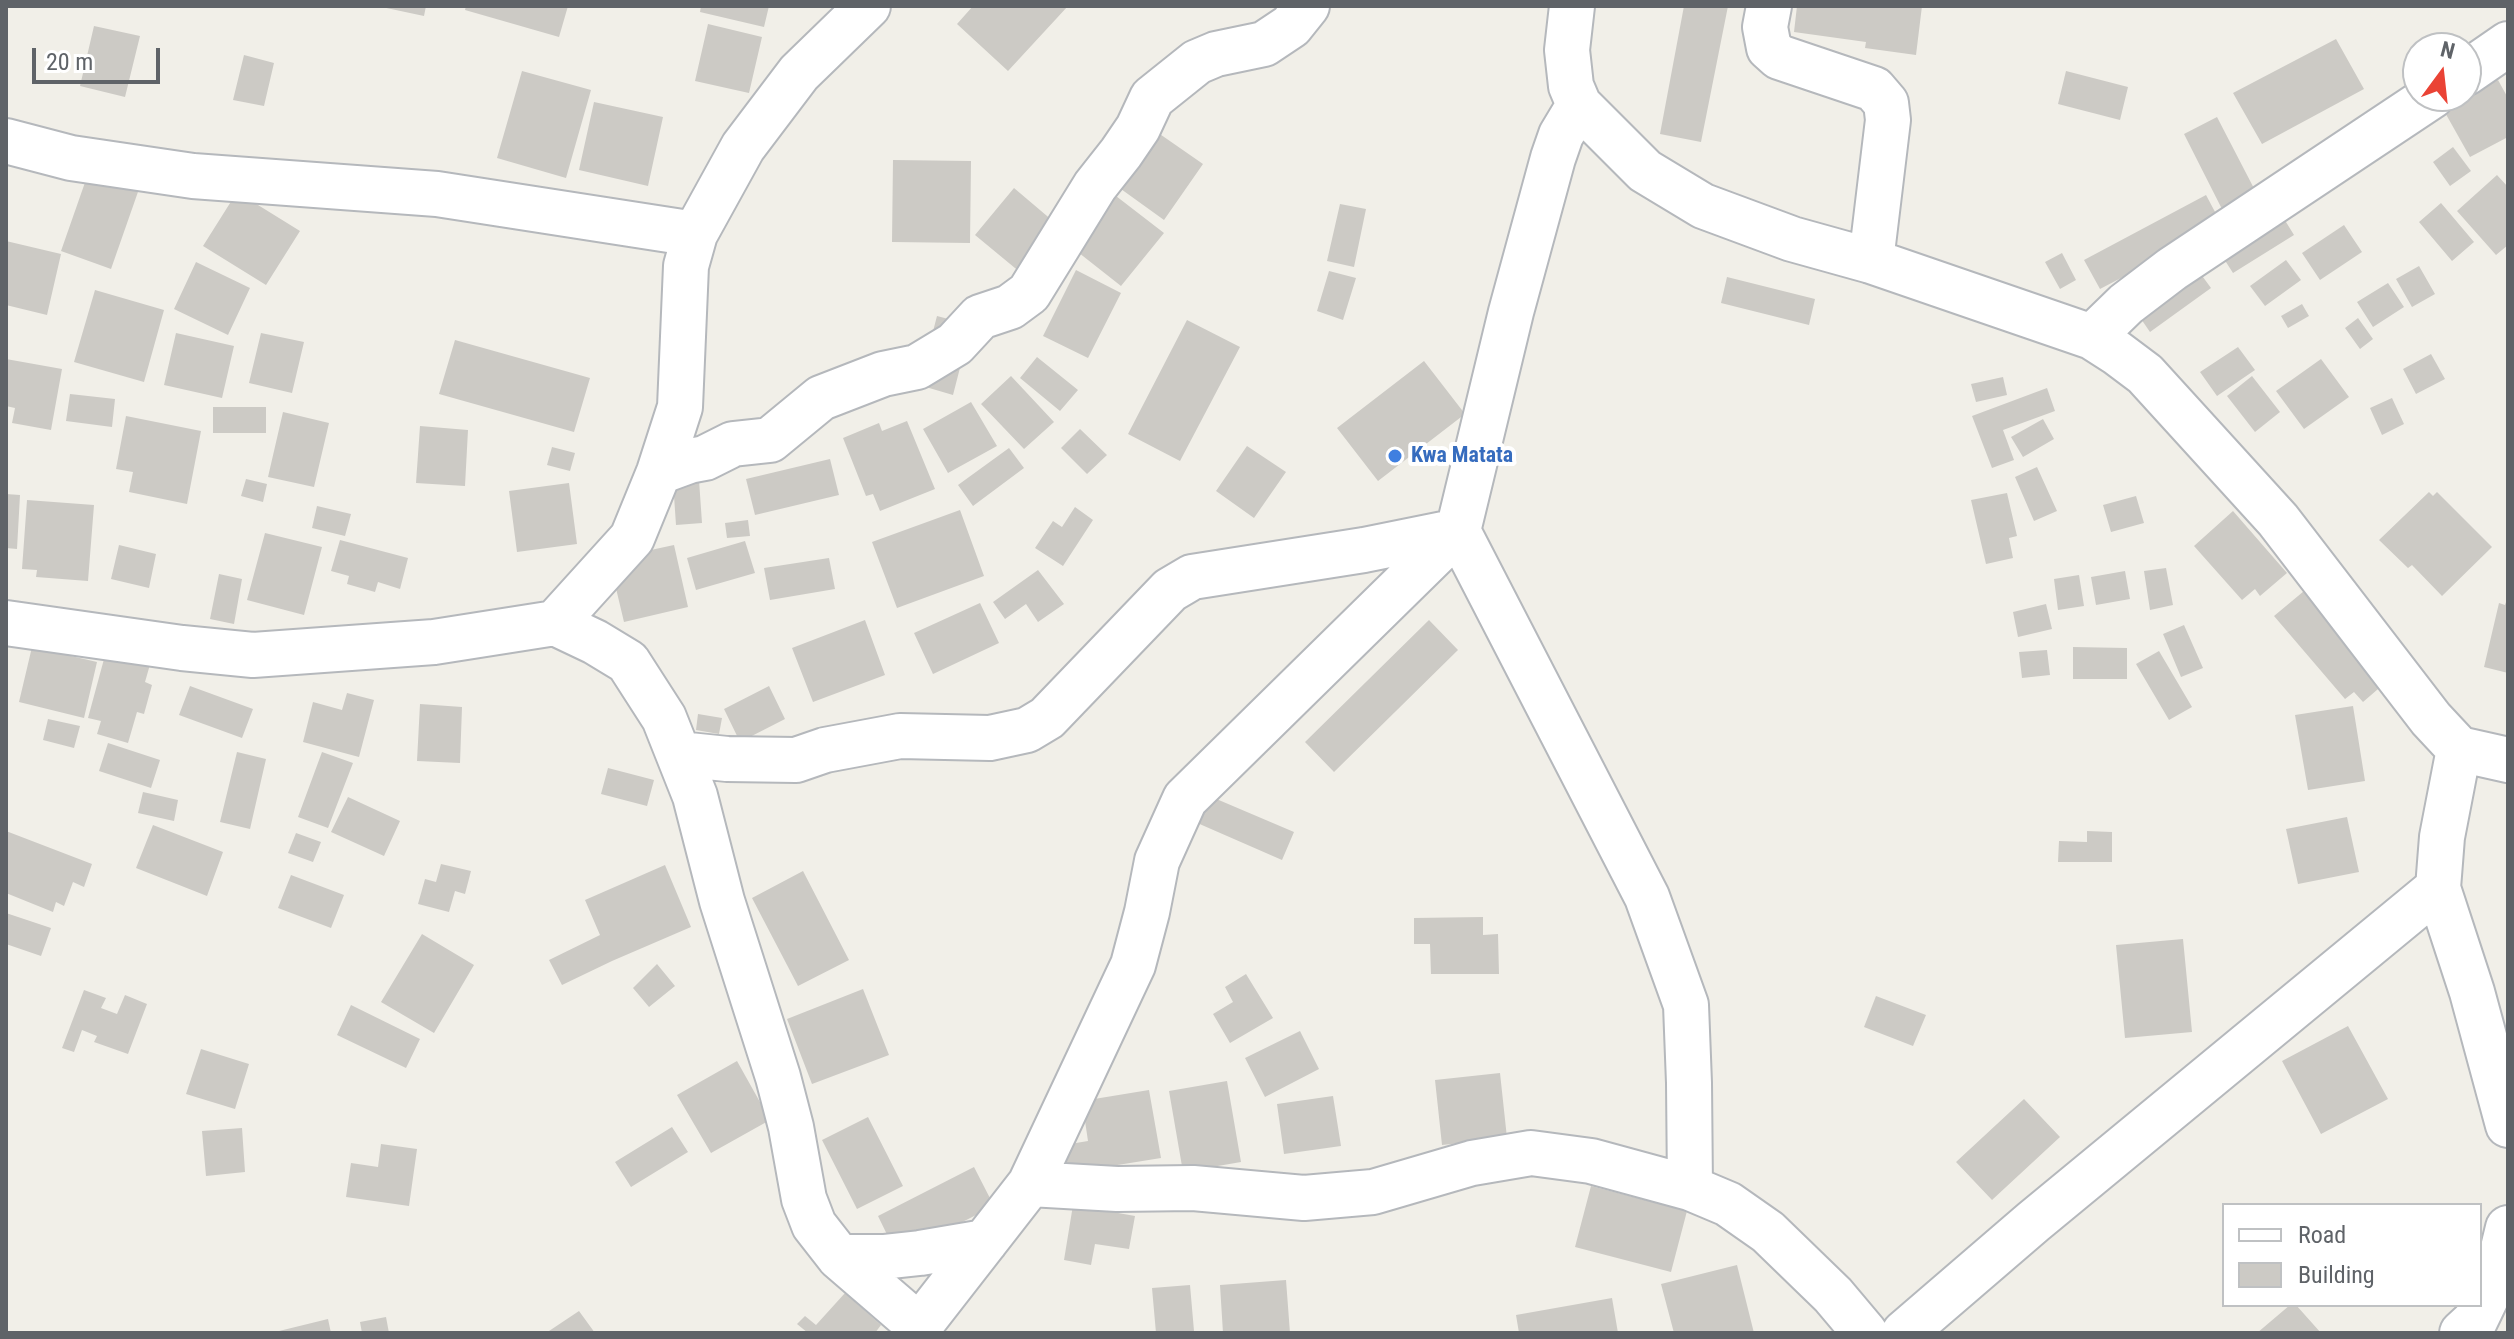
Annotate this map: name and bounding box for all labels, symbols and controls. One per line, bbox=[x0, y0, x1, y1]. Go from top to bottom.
scale bar bbox=[36, 32, 164, 82]
north arrow bbox=[2402, 32, 2482, 112]
text: N bbox=[2438, 36, 2458, 64]
text: 20 m bbox=[46, 48, 93, 76]
place label: Kwa Matata bbox=[1411, 443, 1513, 469]
marker: Kwa Matata bbox=[1386, 447, 1404, 465]
legend bbox=[2222, 1203, 2482, 1307]
text: Road bbox=[2298, 1221, 2346, 1249]
text: Building bbox=[2298, 1261, 2375, 1289]

